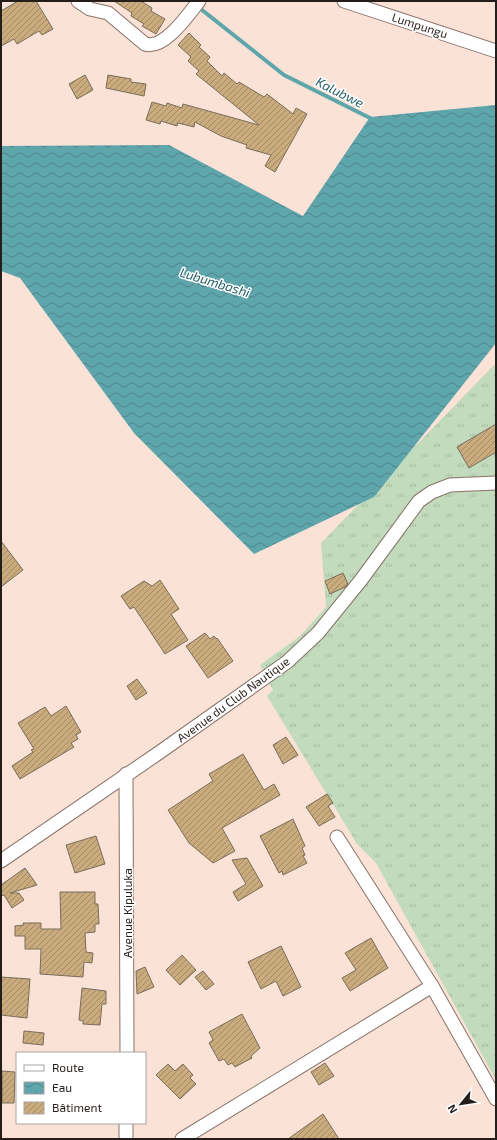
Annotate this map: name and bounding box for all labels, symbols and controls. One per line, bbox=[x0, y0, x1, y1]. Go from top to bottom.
street label: Lumpungu bbox=[390, 9, 450, 41]
water label: Kalubwe bbox=[313, 73, 367, 111]
water label: Lubumbashi bbox=[178, 264, 252, 300]
street label: Avenue du Club Nautique bbox=[174, 653, 292, 745]
street label: Avenue Kipuluka bbox=[120, 868, 134, 958]
legend bbox=[16, 1052, 146, 1124]
text: Route bbox=[52, 1060, 84, 1074]
text: Eau bbox=[52, 1080, 72, 1094]
north arrow bbox=[441, 1084, 481, 1124]
text: Bâtiment bbox=[52, 1100, 103, 1114]
text: N bbox=[444, 1103, 460, 1116]

